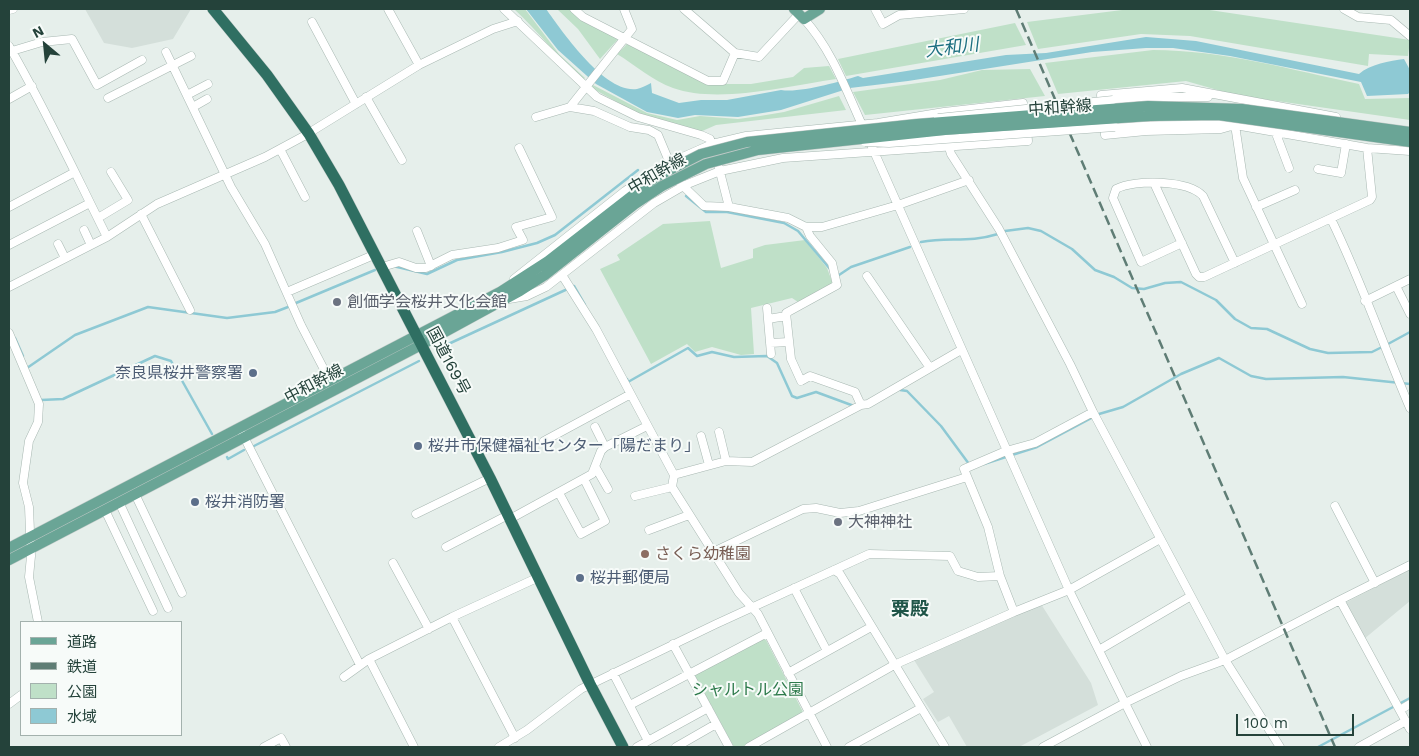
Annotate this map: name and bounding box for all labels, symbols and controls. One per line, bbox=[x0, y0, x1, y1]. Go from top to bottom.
north arrow bbox=[20, 20, 70, 70]
text: N bbox=[30, 22, 46, 41]
water label: 大和川 bbox=[924, 34, 980, 62]
street label: 中和幹線 bbox=[1027, 96, 1093, 120]
street label: 中和幹線 bbox=[624, 150, 690, 198]
place label: 創価学会桜井文化会館 bbox=[347, 292, 507, 312]
marker: 創価学会桜井文化会館 bbox=[331, 296, 343, 308]
street label: 国道169号 bbox=[422, 324, 474, 398]
street label: 中和幹線 bbox=[281, 361, 347, 407]
place label: 奈良県桜井警察署 bbox=[115, 363, 243, 383]
marker: 奈良県桜井警察署 bbox=[247, 367, 259, 379]
place label: 桜井市保健福祉センター「陽だまり」 bbox=[428, 436, 700, 456]
marker: 桜井市保健福祉センター「陽だまり」 bbox=[412, 440, 424, 452]
place label: 桜井消防署 bbox=[205, 492, 285, 512]
marker: 桜井消防署 bbox=[189, 496, 201, 508]
place label: 大神神社 bbox=[848, 512, 912, 532]
marker: 大神神社 bbox=[832, 516, 844, 528]
place label: さくら幼稚園 bbox=[655, 544, 751, 564]
marker: さくら幼稚園 bbox=[639, 548, 651, 560]
place label: 桜井郵便局 bbox=[590, 568, 670, 588]
marker: 桜井郵便局 bbox=[574, 572, 586, 584]
district label: 粟殿 bbox=[891, 598, 929, 620]
legend bbox=[20, 621, 182, 736]
text: 道路 bbox=[67, 633, 97, 651]
text: 鉄道 bbox=[67, 658, 97, 676]
park label: シャルトル公園 bbox=[692, 680, 804, 700]
text: 公園 bbox=[67, 683, 97, 701]
scale bar bbox=[1239, 704, 1356, 736]
text: 水域 bbox=[67, 708, 97, 726]
text: 100 m bbox=[1244, 714, 1288, 732]

